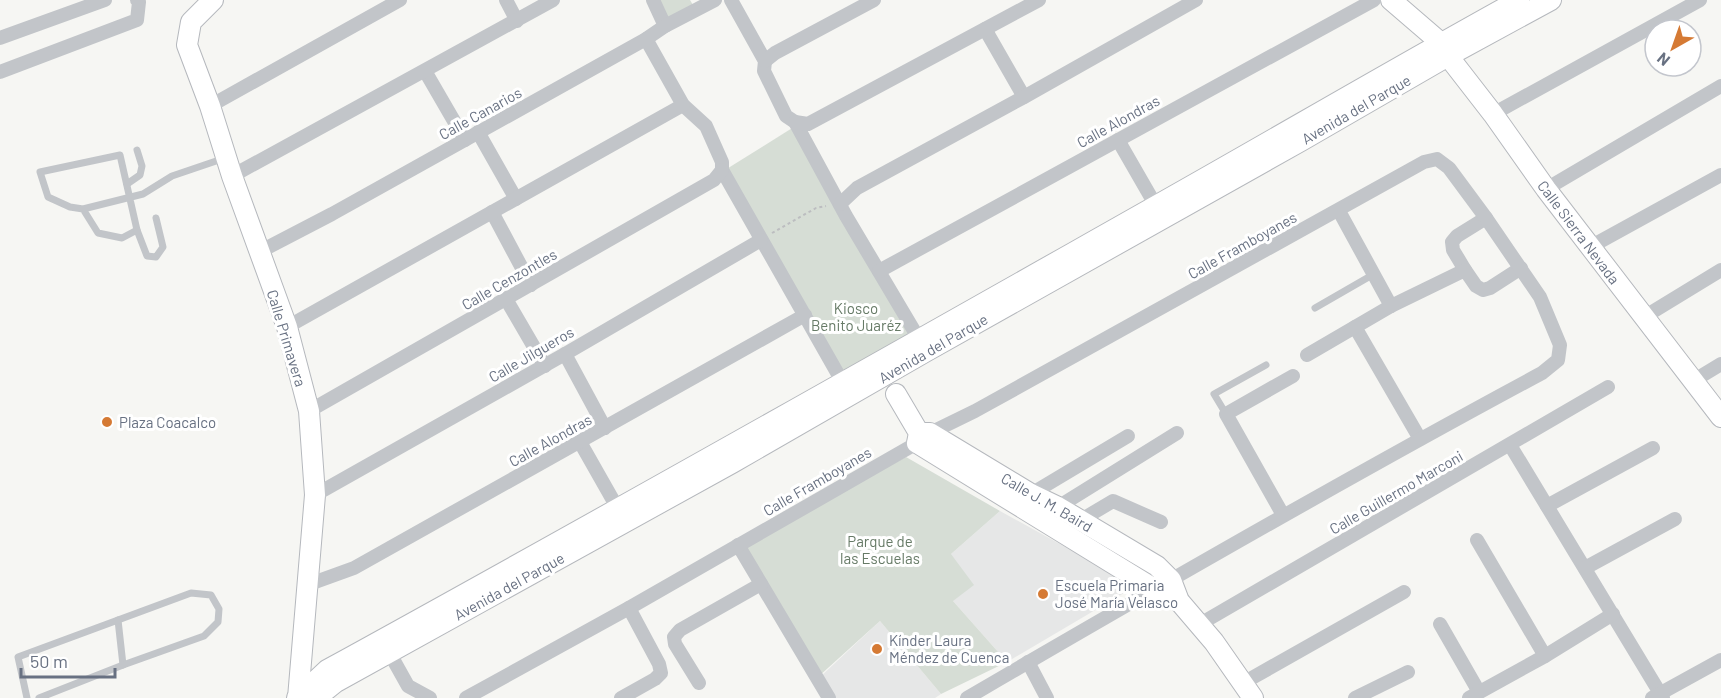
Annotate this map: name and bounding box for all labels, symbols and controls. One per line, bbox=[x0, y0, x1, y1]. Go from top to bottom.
north arrow bbox=[1643, 18, 1703, 78]
text: N bbox=[1653, 49, 1673, 71]
street label: Avenida del Parque bbox=[1298, 70, 1414, 148]
street label: Calle Canarios bbox=[436, 83, 524, 143]
street label: Calle Alondras bbox=[1073, 91, 1163, 151]
street label: Calle Sierra Nevada bbox=[1534, 177, 1624, 287]
street label: Calle Framboyanes bbox=[1184, 208, 1300, 282]
street label: Calle Cenzontles bbox=[458, 245, 560, 313]
street label: Calle Primavera bbox=[264, 287, 310, 389]
park label: Kiosco Benito Juaréz bbox=[811, 299, 901, 334]
street label: Avenida del Parque bbox=[875, 309, 991, 387]
street label: Calle Jilgueros bbox=[485, 322, 577, 386]
street label: Calle Alondras bbox=[505, 410, 595, 470]
place label: Plaza Coacalco bbox=[119, 413, 216, 431]
marker: Plaza Coacalco bbox=[100, 415, 114, 429]
street label: Calle Framboyanes bbox=[760, 443, 874, 519]
street label: Calle Guillermo Marconi bbox=[1326, 446, 1466, 538]
street label: Calle J. M. Baird bbox=[998, 469, 1096, 535]
park label: Parque de las Escuelas bbox=[840, 532, 920, 567]
street label: Avenida del Parque bbox=[451, 548, 567, 624]
place label: Escuela Primaria José María Velasco bbox=[1055, 576, 1178, 611]
marker: Escuela Primaria José María Velasco bbox=[1036, 587, 1050, 601]
place label: Kínder Laura Méndez de Cuenca bbox=[889, 631, 1009, 666]
scale bar bbox=[21, 641, 116, 679]
marker: Kínder Laura Méndez de Cuenca bbox=[870, 642, 884, 656]
text: 50 m bbox=[30, 650, 68, 672]

